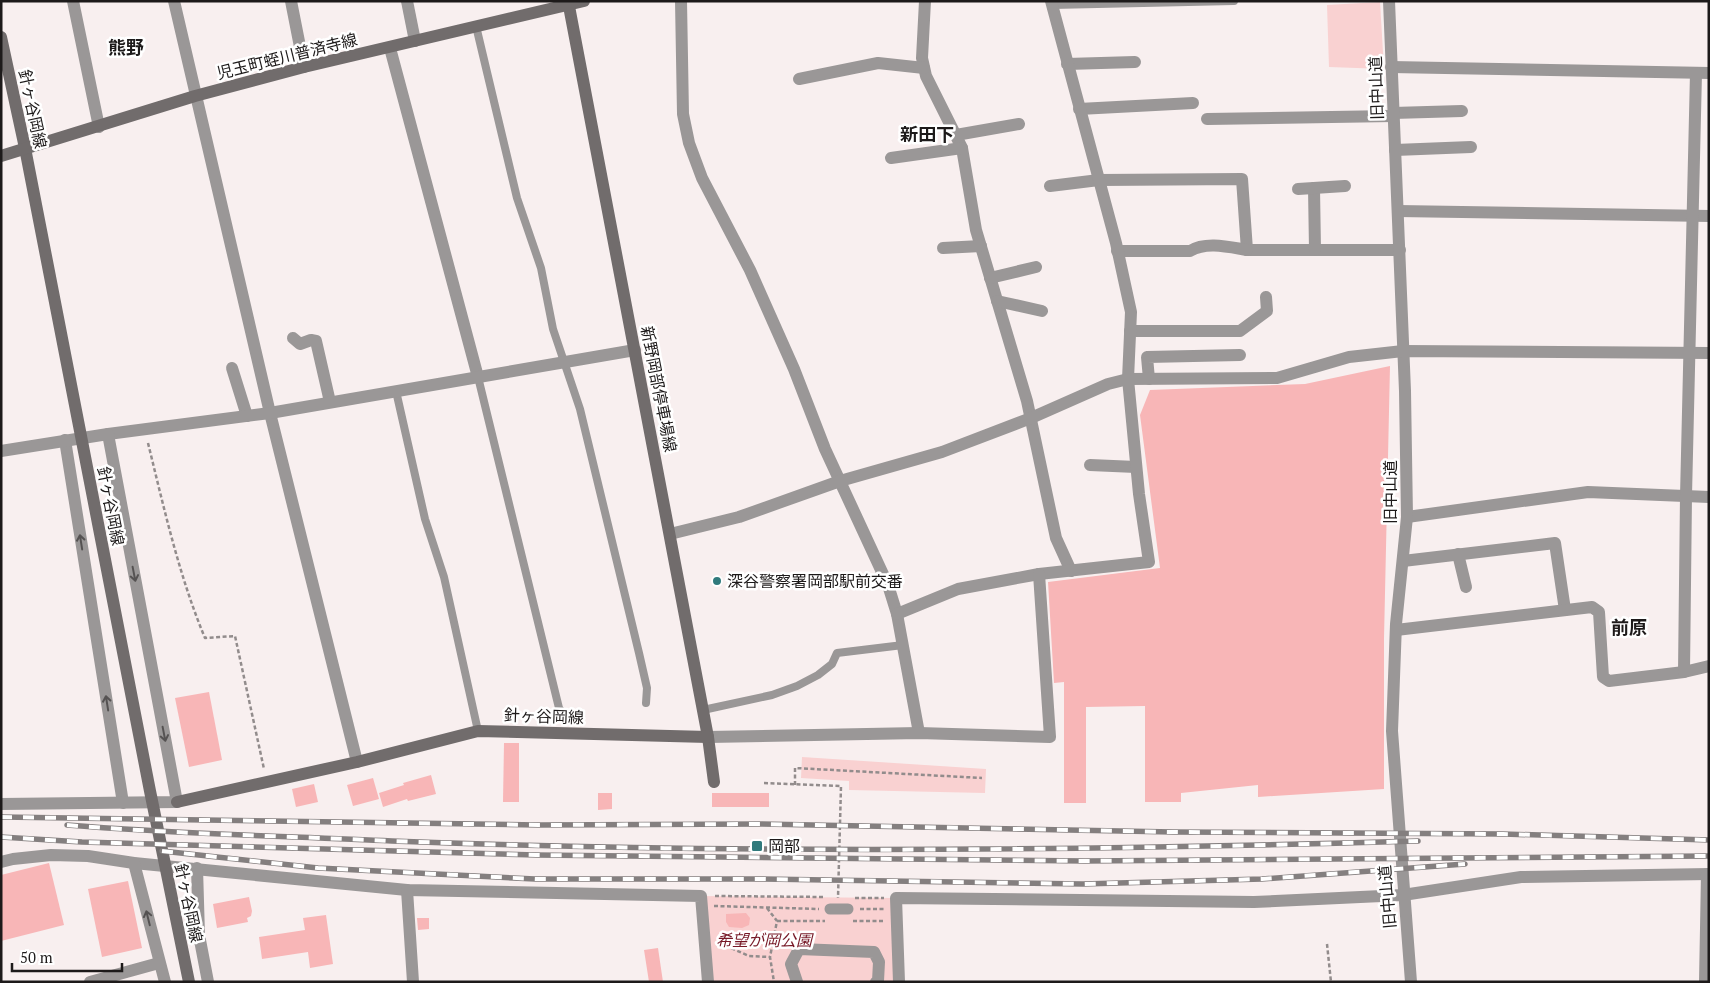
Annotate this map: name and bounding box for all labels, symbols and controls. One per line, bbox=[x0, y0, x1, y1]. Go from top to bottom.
street label: 児玉町蛭川普済寺線 bbox=[214, 28, 360, 84]
district label: 熊野 bbox=[108, 35, 144, 59]
street label: 旧中山道 bbox=[1364, 56, 1388, 120]
street label: 針ヶ谷岡線 bbox=[14, 68, 52, 150]
district label: 新田下 bbox=[900, 122, 954, 146]
street label: 新野岡部停車場線 bbox=[636, 324, 682, 454]
street label: 旧中山道 bbox=[1379, 460, 1401, 524]
street label: 針ヶ谷岡線 bbox=[93, 465, 129, 547]
one-way arrow bbox=[76, 535, 86, 551]
one-way arrow bbox=[130, 566, 140, 582]
place label: 深谷警察署岡部駅前交番 bbox=[727, 570, 903, 592]
marker: 深谷警察署岡部駅前交番 bbox=[711, 575, 723, 587]
district label: 前原 bbox=[1611, 615, 1647, 639]
one-way arrow bbox=[102, 695, 112, 711]
street label: 針ヶ谷岡線 bbox=[504, 704, 584, 728]
one-way arrow bbox=[160, 726, 169, 742]
place label: 岡部 bbox=[768, 835, 800, 857]
marker: 岡部 bbox=[750, 839, 764, 853]
street label: 針ヶ谷岡線 bbox=[170, 862, 208, 944]
street label: 旧中山道 bbox=[1373, 864, 1401, 930]
one-way arrow bbox=[143, 910, 152, 926]
park label: 希望が岡公園 bbox=[716, 929, 814, 951]
scale bar bbox=[12, 940, 122, 972]
text: 50 m bbox=[20, 947, 53, 967]

